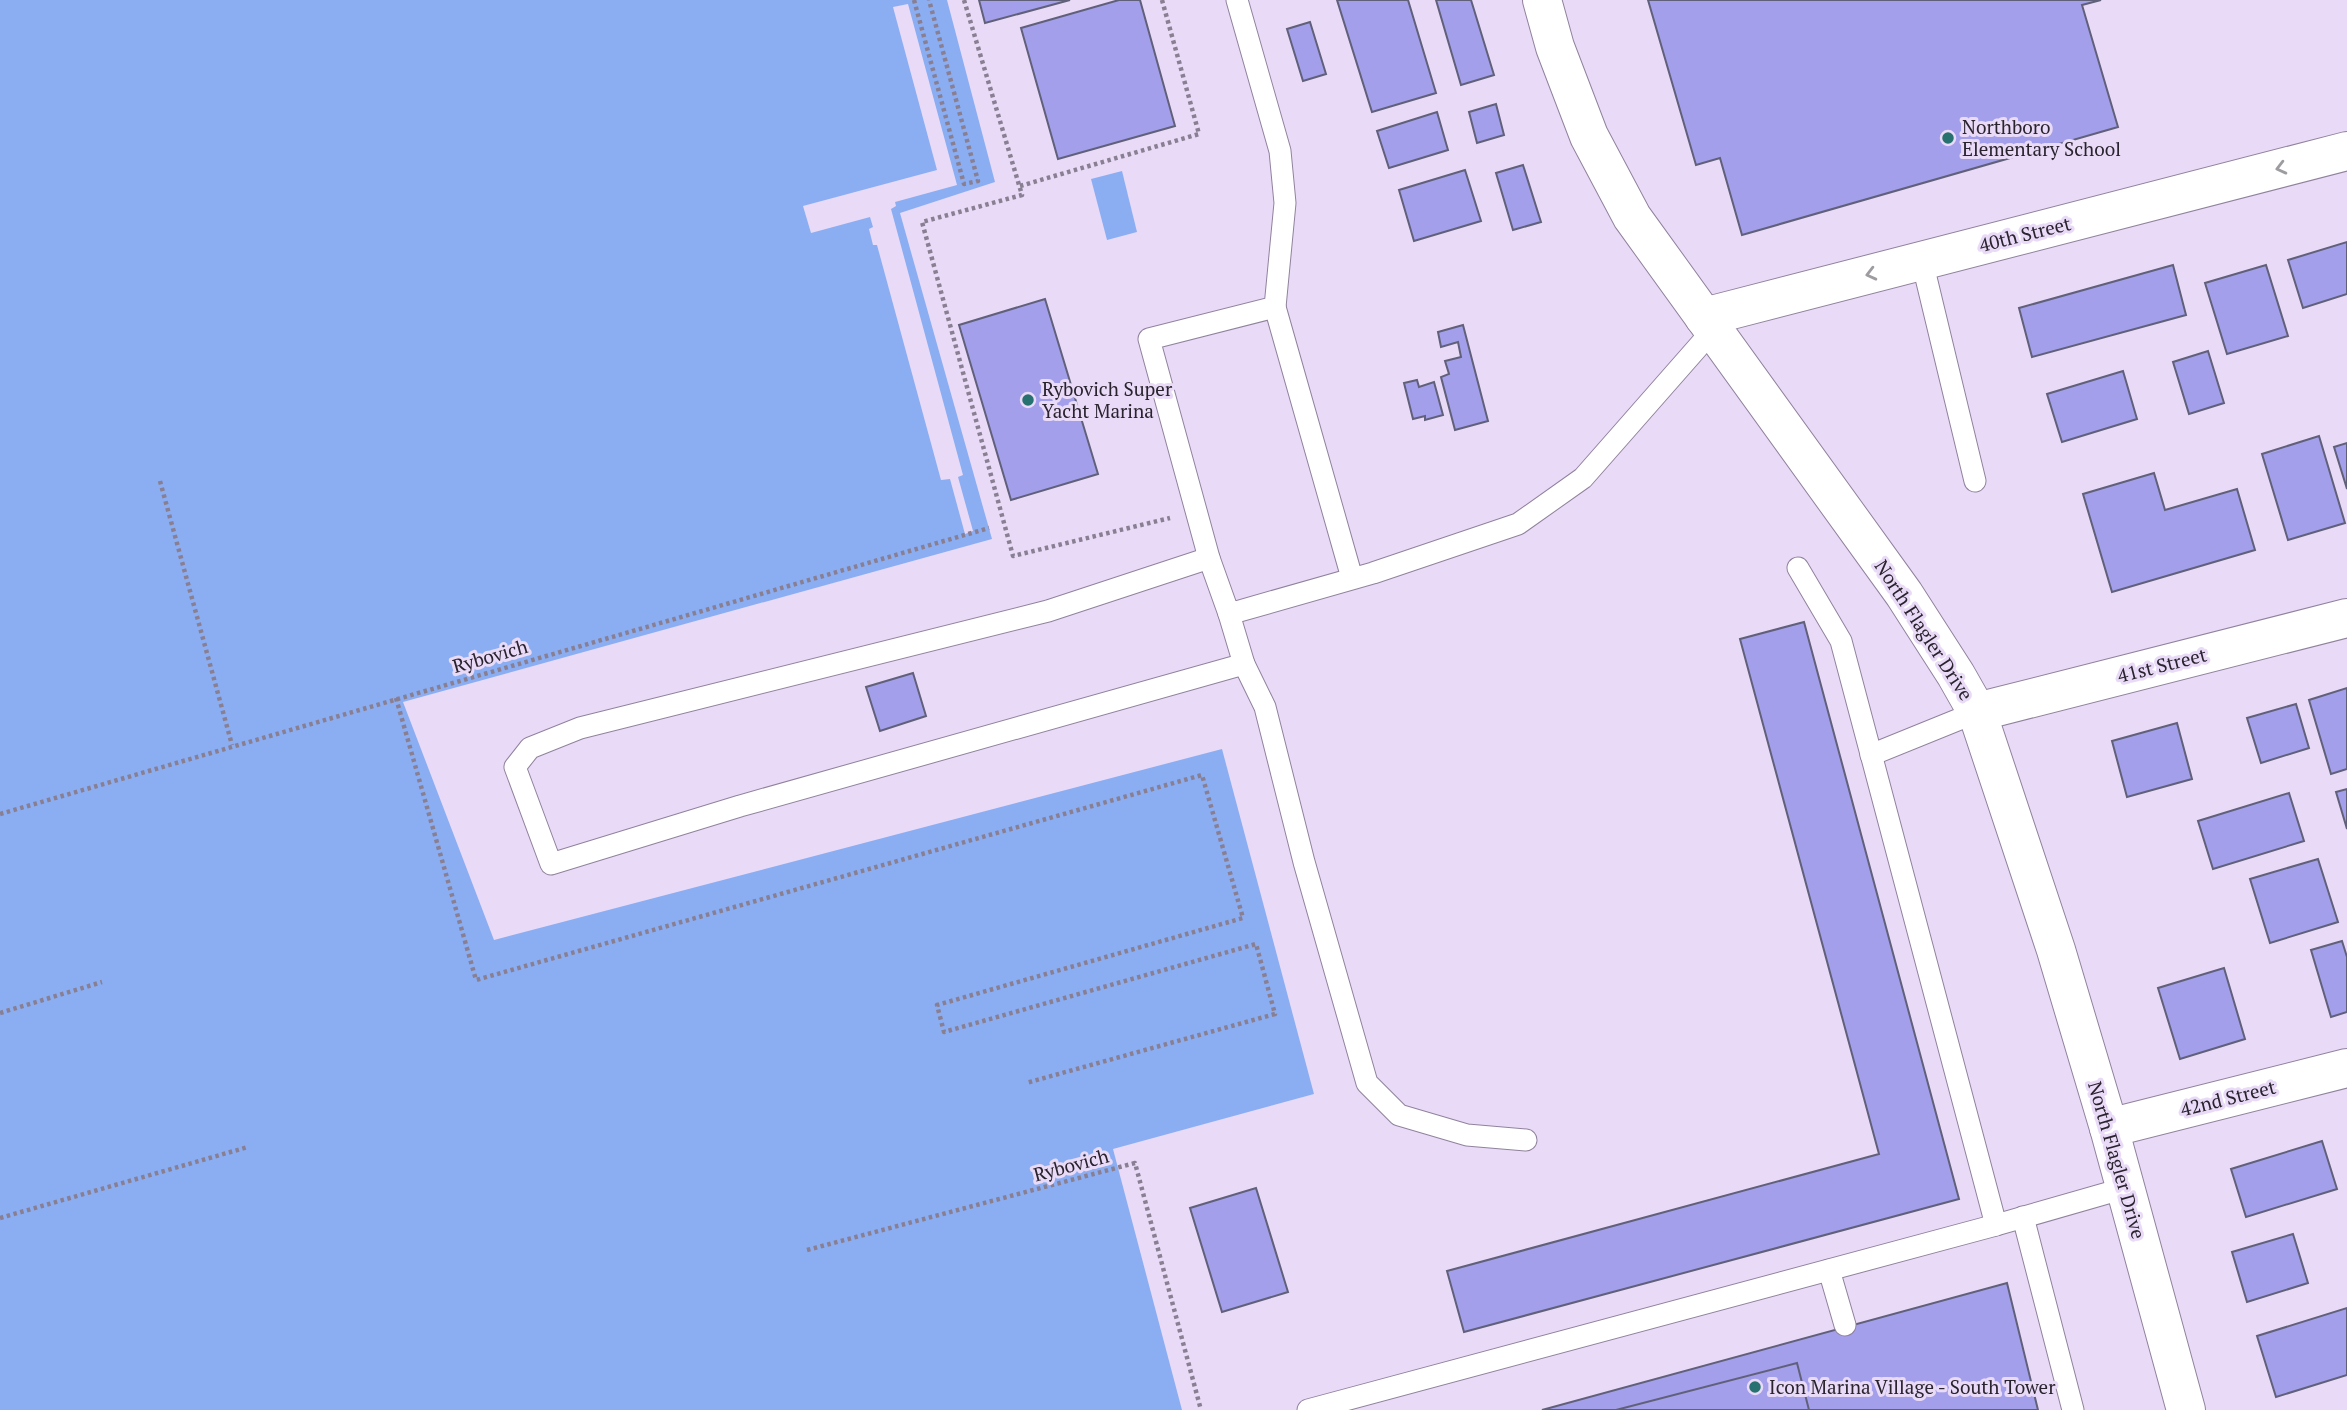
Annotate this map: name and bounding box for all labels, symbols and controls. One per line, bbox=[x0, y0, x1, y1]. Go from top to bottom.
place label: Northboro Elementary School bbox=[1962, 114, 2121, 161]
marker: Northboro Elementary School bbox=[1940, 130, 1956, 146]
one-way arrow bbox=[2275, 160, 2287, 174]
street label: 40th Street bbox=[1976, 210, 2073, 257]
one-way arrow bbox=[1865, 266, 1877, 280]
place label: Rybovich Super Yacht Marina bbox=[1042, 376, 1173, 423]
marker: Rybovich Super Yacht Marina bbox=[1020, 392, 1036, 408]
street label: North Flagler Drive bbox=[1870, 555, 1979, 705]
street label: Rybovich bbox=[449, 633, 530, 678]
street label: 41st Street bbox=[2115, 641, 2209, 688]
street label: 42nd Street bbox=[2178, 1074, 2278, 1121]
street label: North Flagler Drive bbox=[2083, 1078, 2152, 1242]
street label: Rybovich bbox=[1031, 1142, 1111, 1187]
place label: Icon Marina Village - South Tower bbox=[1769, 1374, 2056, 1399]
marker: Icon Marina Village - South Tower bbox=[1747, 1379, 1763, 1395]

